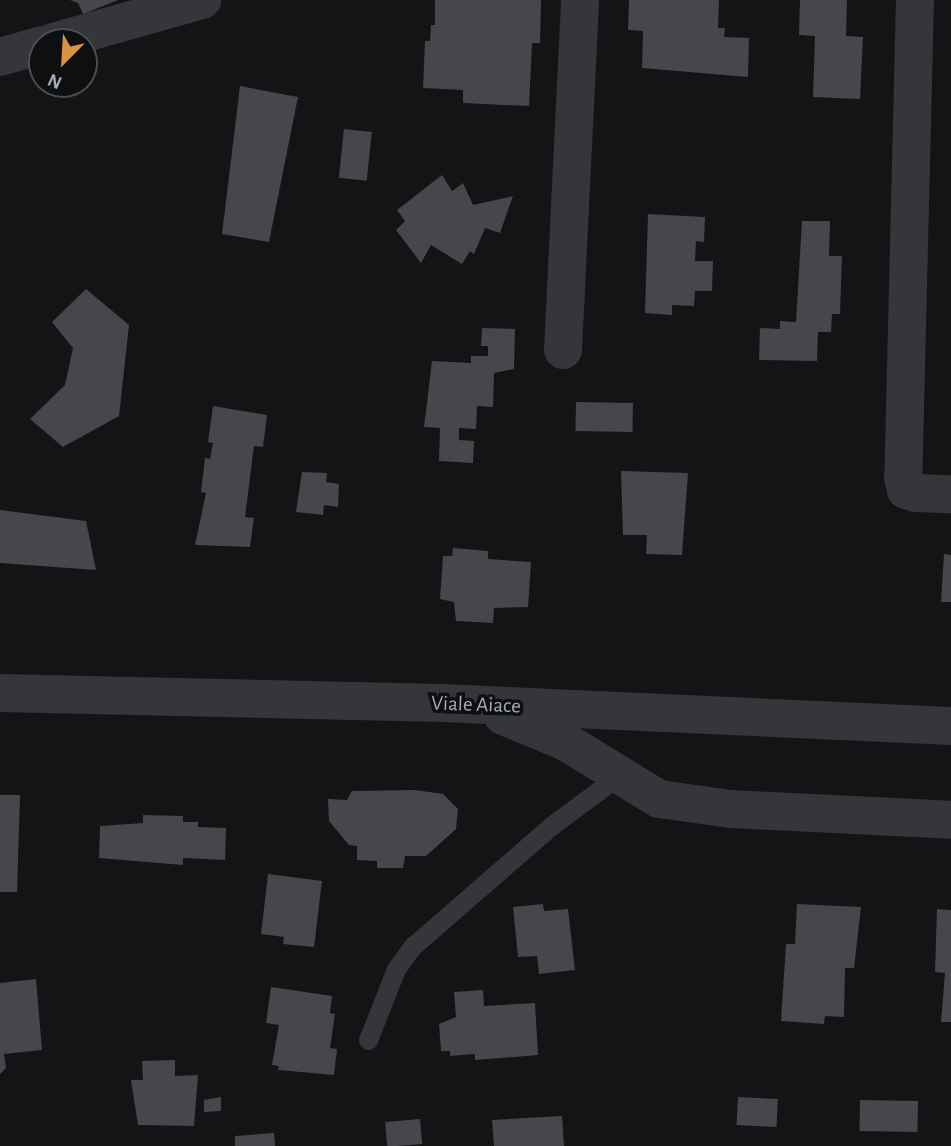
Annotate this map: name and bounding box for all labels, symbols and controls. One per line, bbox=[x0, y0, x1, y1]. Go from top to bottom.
north arrow bbox=[28, 28, 98, 98]
text: N bbox=[45, 69, 65, 92]
street label: Viale Aiace bbox=[431, 691, 521, 719]

